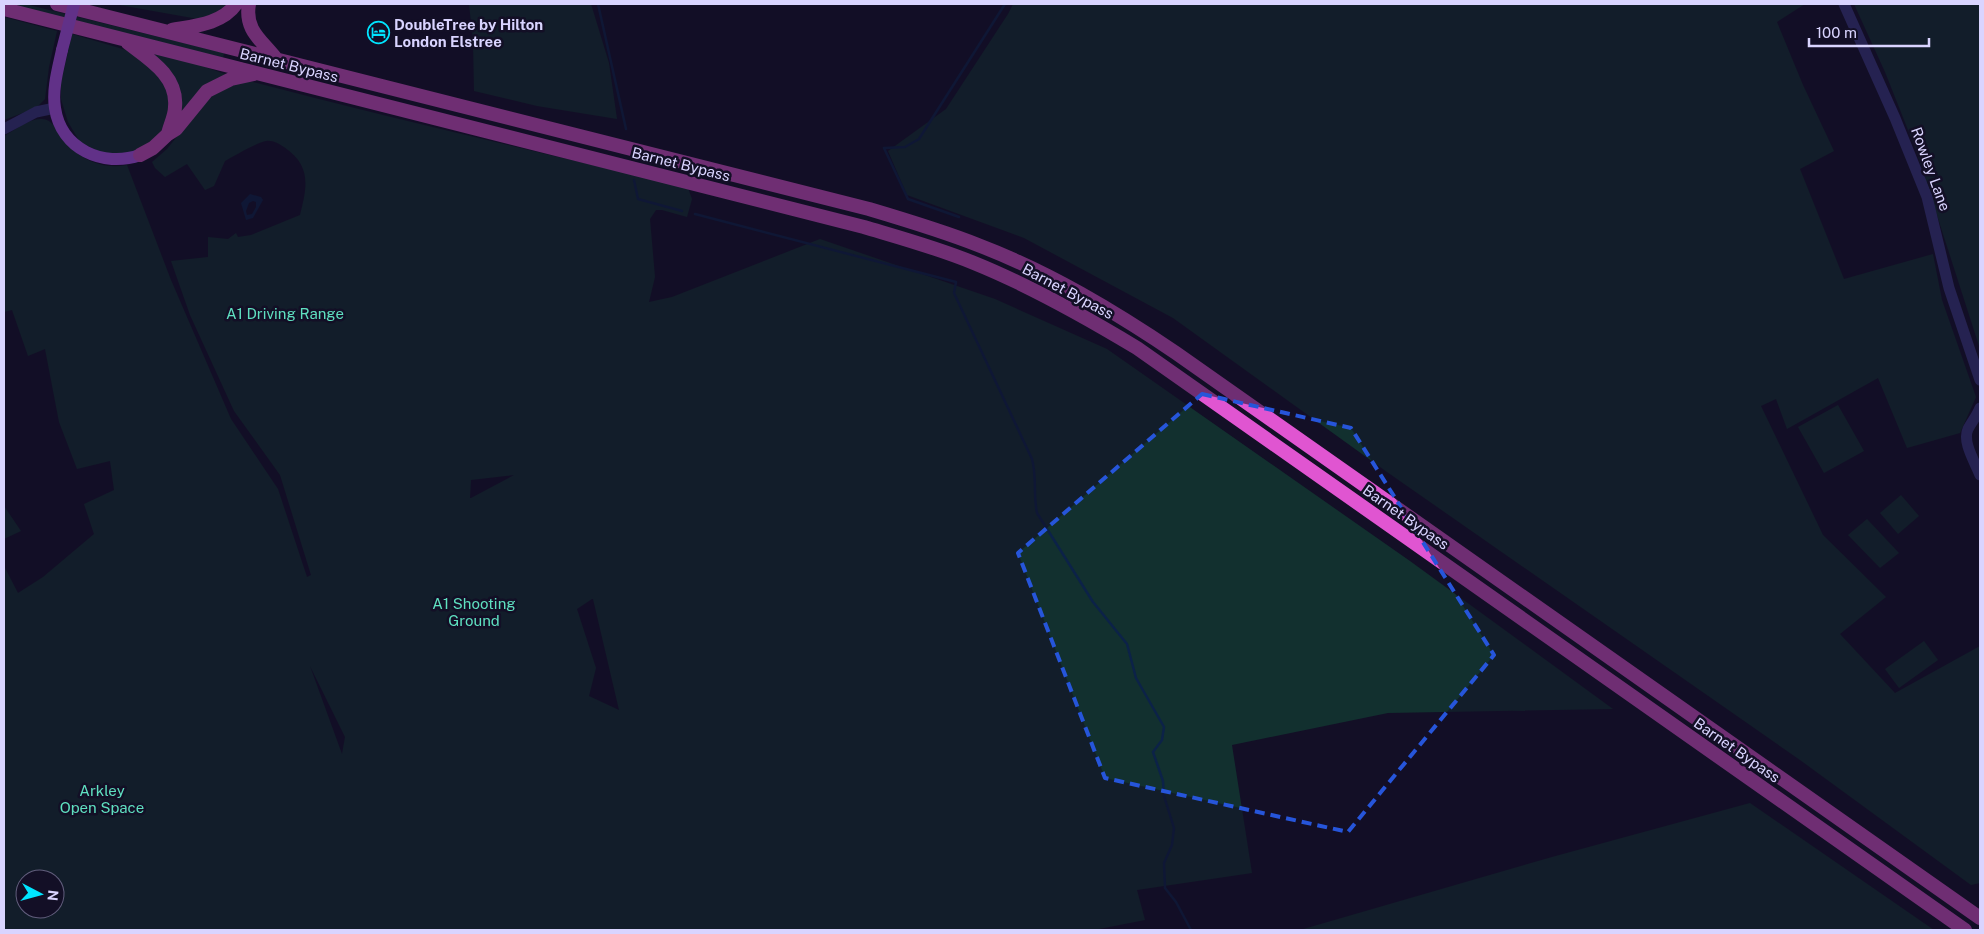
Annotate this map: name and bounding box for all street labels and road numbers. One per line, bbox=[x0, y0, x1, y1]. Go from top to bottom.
street label: Barnet Bypass bbox=[238, 45, 340, 85]
street label: Rowley Lane bbox=[1908, 125, 1954, 213]
street label: Barnet Bypass bbox=[630, 144, 732, 184]
street label: Barnet Bypass bbox=[1020, 260, 1116, 322]
street label: Barnet Bypass bbox=[1360, 481, 1452, 553]
street label: Barnet Bypass bbox=[1691, 714, 1783, 786]

